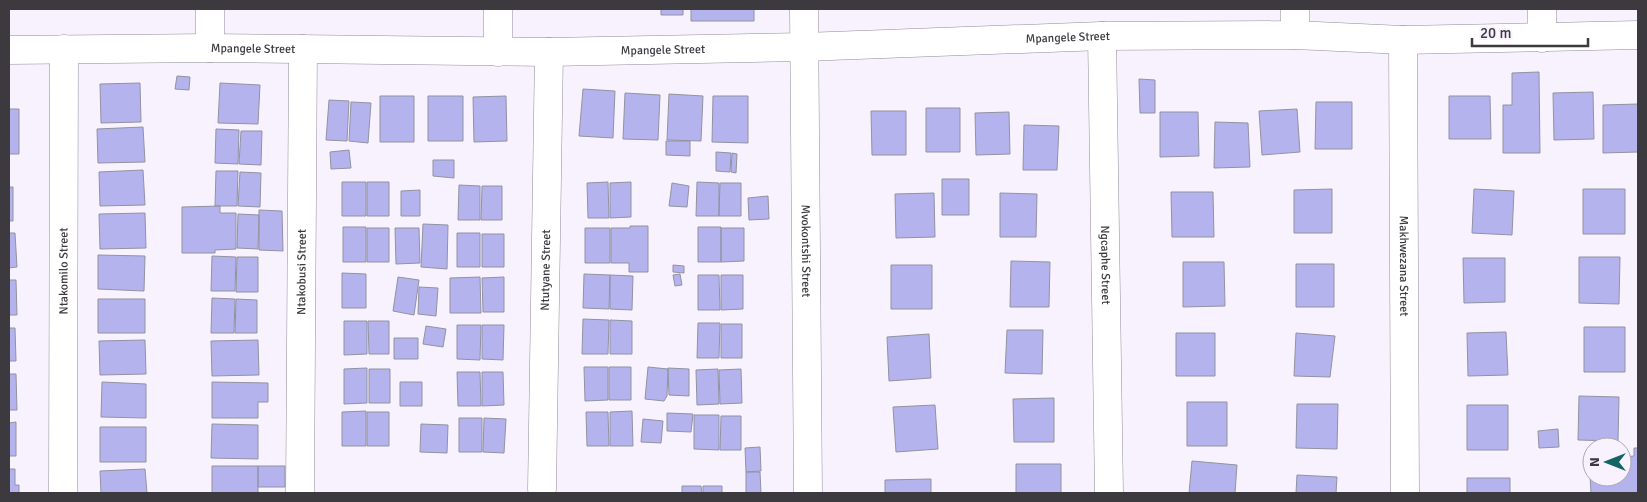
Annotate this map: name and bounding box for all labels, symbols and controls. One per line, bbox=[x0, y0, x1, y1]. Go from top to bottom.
scale bar bbox=[1472, 15, 1588, 47]
text: 20 m bbox=[1480, 24, 1511, 42]
street label: Mpangele Street bbox=[1025, 28, 1110, 46]
street label: Mpangele Street bbox=[211, 41, 295, 57]
street label: Mpangele Street bbox=[621, 41, 705, 58]
street label: Mvokontshi Street bbox=[798, 204, 814, 298]
street label: Makhwezana Street bbox=[1396, 216, 1412, 316]
street label: Ngcaphe Street bbox=[1097, 225, 1114, 305]
street label: Ntakomilo Street bbox=[56, 228, 71, 314]
street label: Ntakobusi Street bbox=[294, 229, 309, 315]
street label: Ntutyane Street bbox=[537, 229, 554, 311]
north arrow bbox=[1582, 437, 1632, 487]
text: N bbox=[1586, 457, 1603, 467]

